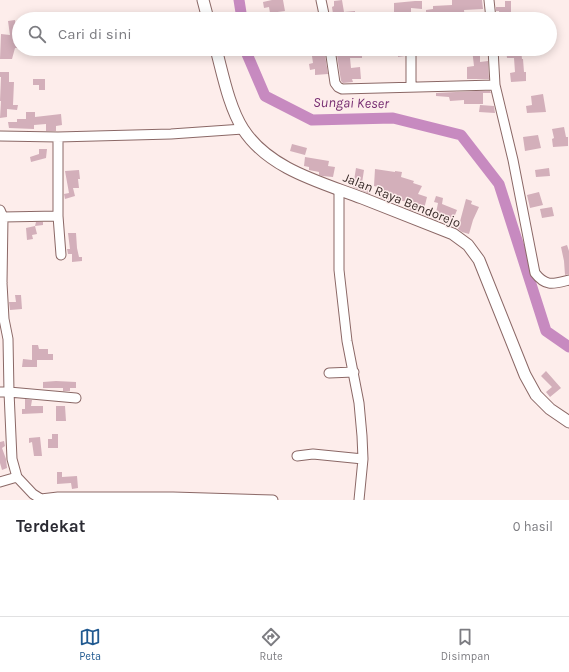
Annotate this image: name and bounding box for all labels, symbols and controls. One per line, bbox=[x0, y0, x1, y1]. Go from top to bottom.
search box bbox=[12, 12, 557, 56]
icon: search bbox=[26, 23, 48, 45]
text: Cari di sini bbox=[58, 25, 132, 43]
water label: Sungai Keser bbox=[313, 94, 390, 112]
street label: Jalan Raya Bendorejo bbox=[341, 170, 463, 230]
text: Terdekat bbox=[16, 516, 85, 536]
text: 0 hasil bbox=[513, 519, 553, 534]
tab: Peta bbox=[79, 626, 101, 663]
tab: Rute bbox=[259, 626, 283, 663]
tab: Disimpan bbox=[441, 626, 490, 663]

